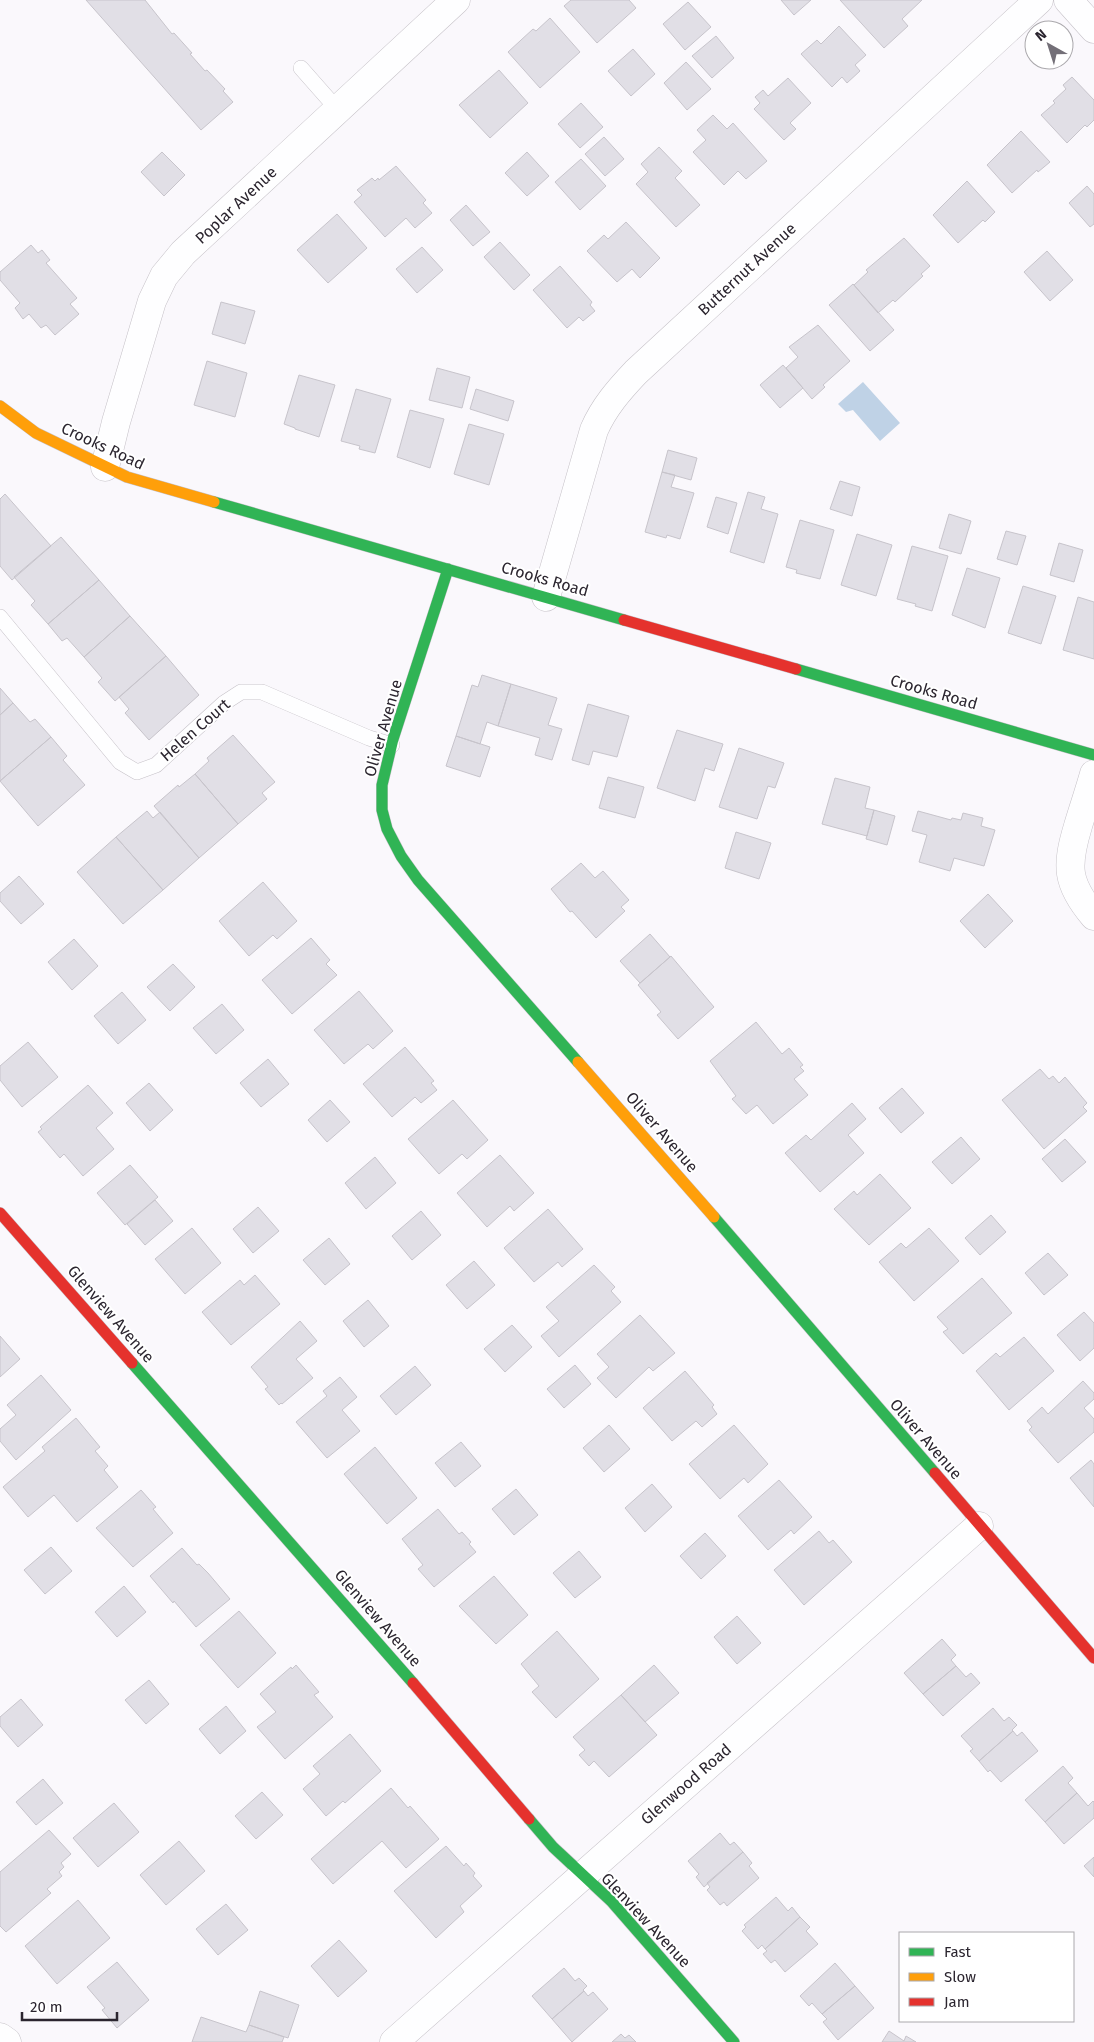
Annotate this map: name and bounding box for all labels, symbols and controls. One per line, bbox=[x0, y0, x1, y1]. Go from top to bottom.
north arrow bbox=[1024, 20, 1074, 70]
text: N bbox=[1032, 26, 1050, 45]
street label: Poplar Avenue bbox=[191, 162, 281, 248]
street label: Butternut Avenue bbox=[694, 219, 800, 319]
street label: Crooks Road bbox=[58, 418, 148, 474]
street label: Crooks Road bbox=[499, 557, 591, 601]
street label: Crooks Road bbox=[888, 670, 980, 714]
street label: Oliver Avenue bbox=[360, 677, 406, 779]
street label: Helen Court bbox=[156, 695, 234, 765]
street label: Oliver Avenue bbox=[622, 1088, 702, 1176]
street label: Glenview Avenue bbox=[64, 1262, 158, 1366]
street label: Oliver Avenue bbox=[886, 1395, 966, 1483]
street label: Glenview Avenue bbox=[331, 1566, 425, 1670]
street label: Glenwood Road bbox=[637, 1740, 735, 1828]
street label: Glenview Avenue bbox=[597, 1869, 695, 1971]
legend bbox=[899, 1932, 1074, 2022]
text: Fast bbox=[944, 1943, 971, 1961]
text: Slow bbox=[944, 1968, 976, 1986]
scale bar bbox=[22, 1990, 118, 2022]
text: Jam bbox=[944, 1993, 970, 2011]
text: 20 m bbox=[30, 1998, 63, 2016]

